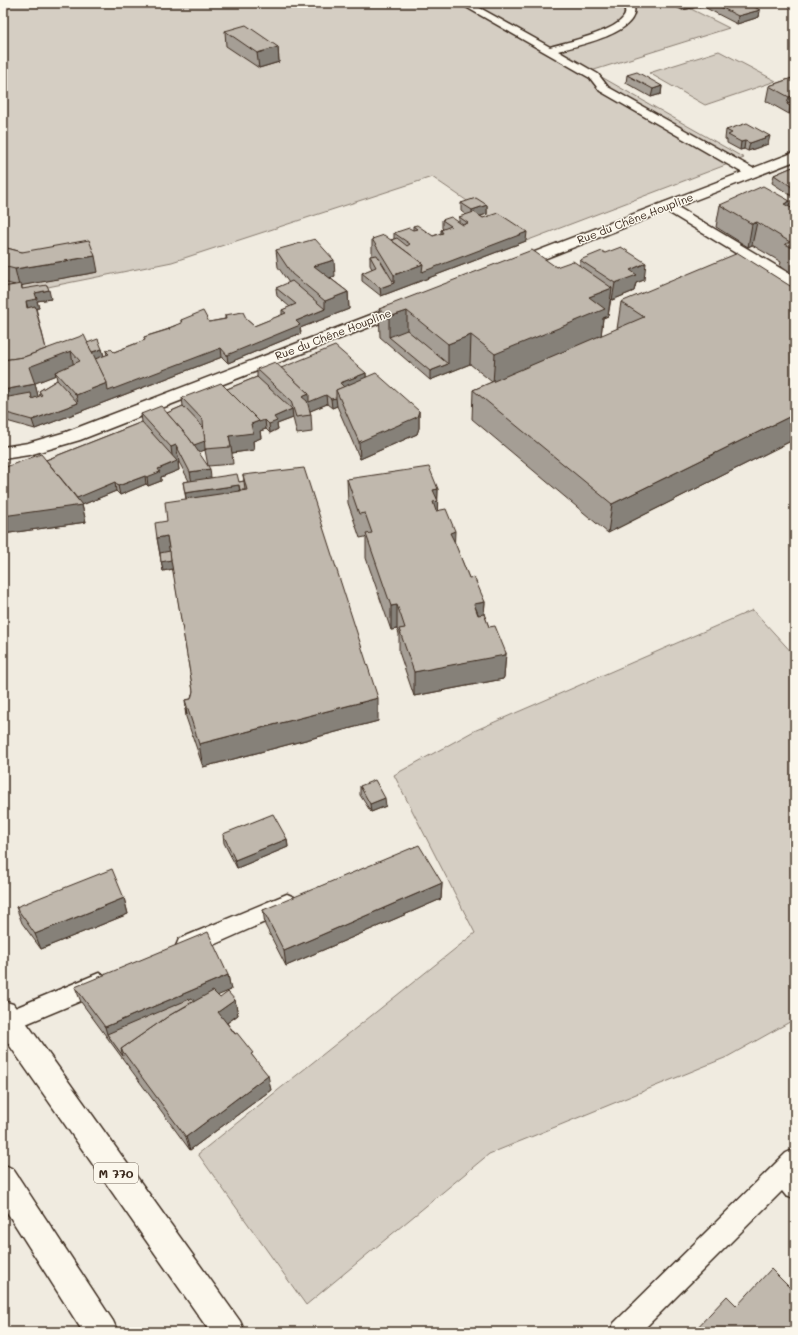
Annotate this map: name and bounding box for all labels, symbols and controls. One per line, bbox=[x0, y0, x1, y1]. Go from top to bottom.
street label: Rue du Chêne Houpline bbox=[575, 189, 695, 247]
street label: Rue du Chêne Houpline bbox=[273, 305, 393, 363]
road number: M 770 bbox=[94, 1163, 138, 1183]

